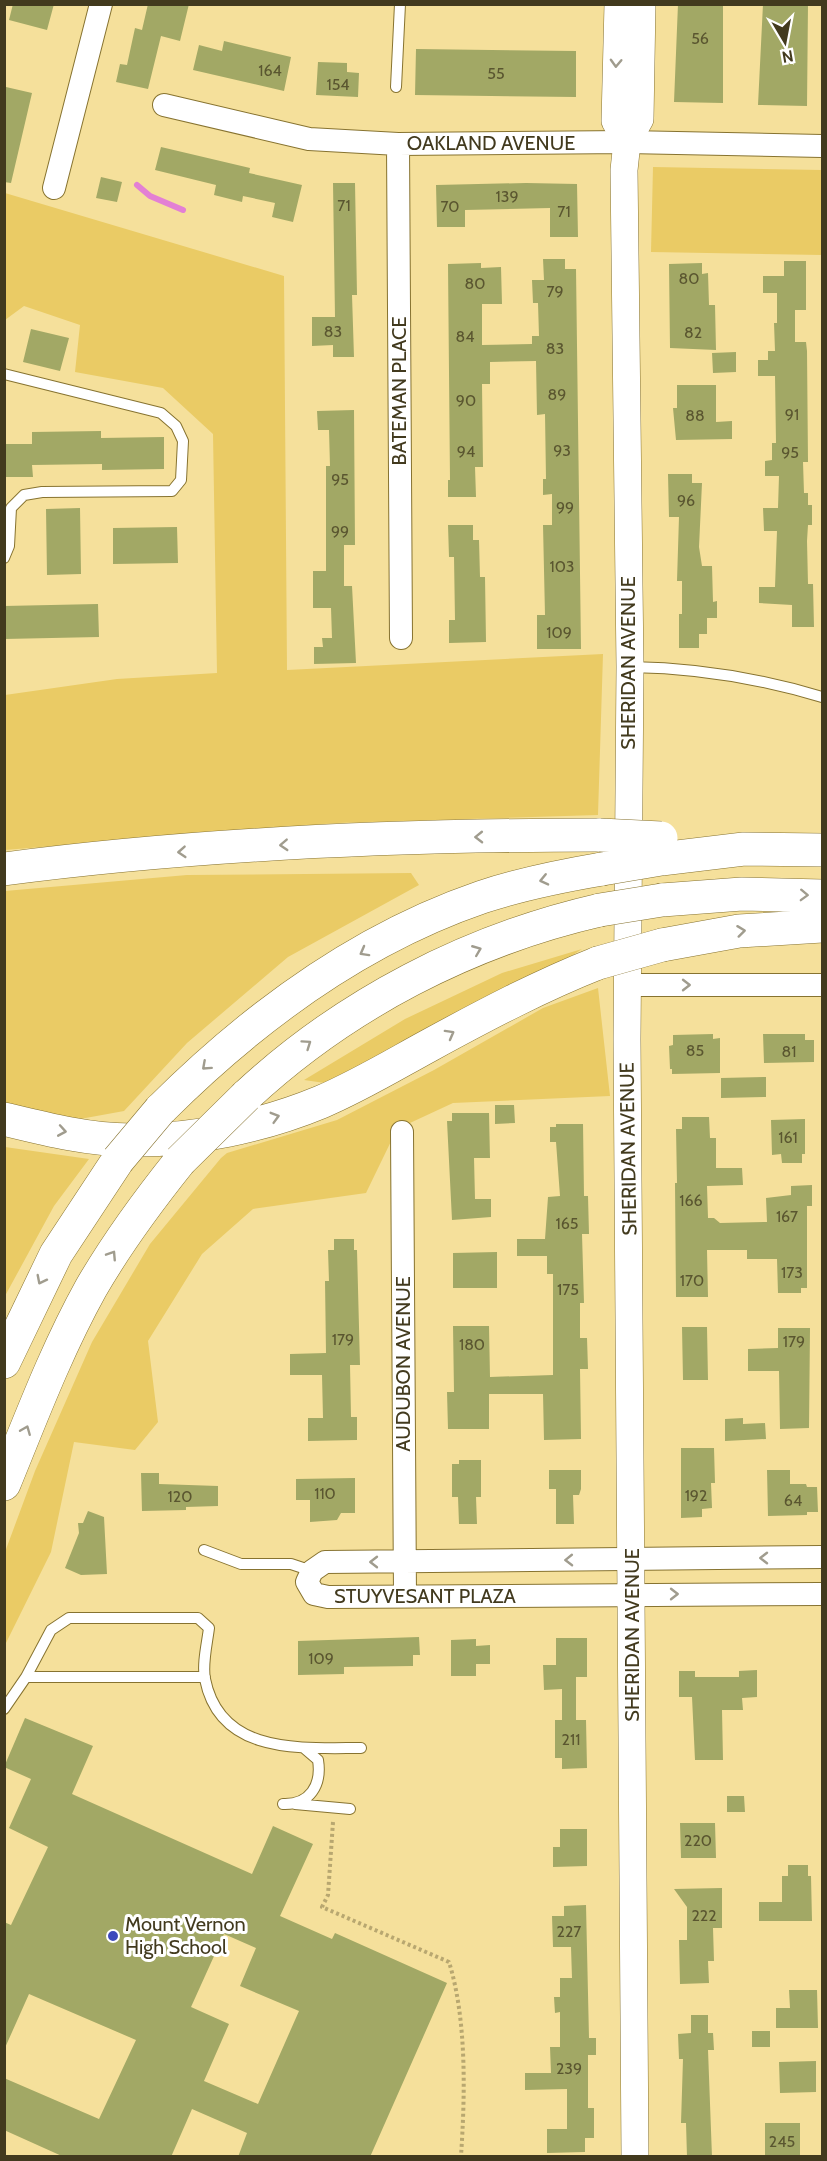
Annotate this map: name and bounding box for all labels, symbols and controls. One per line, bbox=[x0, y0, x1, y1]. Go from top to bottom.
north arrow bbox=[755, 12, 815, 72]
house number: 56 bbox=[691, 29, 709, 48]
text: N bbox=[780, 46, 795, 67]
one-way arrow bbox=[610, 58, 622, 67]
house number: 164 bbox=[258, 61, 282, 80]
house number: 55 bbox=[487, 64, 505, 83]
house number: 154 bbox=[326, 75, 350, 94]
street label: OAKLAND AVENUE bbox=[407, 131, 575, 155]
house number: 139 bbox=[496, 187, 518, 206]
house number: 71 bbox=[337, 196, 351, 215]
house number: 70 bbox=[440, 197, 460, 216]
house number: 71 bbox=[557, 202, 571, 221]
house number: 80 bbox=[679, 269, 699, 288]
house number: 80 bbox=[465, 274, 485, 293]
house number: 79 bbox=[546, 282, 564, 301]
street label: BATEMAN PLACE bbox=[387, 316, 411, 466]
house number: 83 bbox=[324, 322, 342, 341]
house number: 82 bbox=[684, 323, 702, 342]
house number: 84 bbox=[456, 327, 474, 346]
house number: 83 bbox=[546, 339, 564, 358]
house number: 89 bbox=[548, 385, 566, 404]
house number: 90 bbox=[456, 391, 476, 410]
house number: 91 bbox=[785, 405, 799, 424]
house number: 88 bbox=[685, 406, 705, 425]
house number: 93 bbox=[553, 441, 571, 460]
house number: 94 bbox=[457, 442, 475, 461]
house number: 95 bbox=[781, 443, 799, 462]
house number: 95 bbox=[331, 470, 349, 489]
house number: 96 bbox=[677, 491, 695, 510]
house number: 99 bbox=[556, 498, 574, 517]
house number: 99 bbox=[331, 522, 349, 541]
house number: 103 bbox=[549, 557, 575, 576]
street label: SHERIDAN AVENUE bbox=[616, 576, 640, 750]
house number: 109 bbox=[546, 623, 572, 642]
one-way arrow bbox=[474, 831, 483, 844]
one-way arrow bbox=[279, 839, 288, 852]
one-way arrow bbox=[178, 845, 187, 858]
one-way arrow bbox=[539, 873, 549, 886]
one-way arrow bbox=[800, 889, 809, 902]
one-way arrow bbox=[736, 925, 745, 938]
one-way arrow bbox=[360, 945, 370, 956]
one-way arrow bbox=[471, 945, 482, 957]
one-way arrow bbox=[682, 979, 691, 991]
one-way arrow bbox=[444, 1030, 455, 1041]
one-way arrow bbox=[300, 1041, 311, 1052]
house number: 85 bbox=[686, 1041, 704, 1060]
house number: 81 bbox=[782, 1042, 796, 1061]
one-way arrow bbox=[202, 1059, 213, 1070]
street label: SHERIDAN AVENUE bbox=[614, 1062, 642, 1236]
one-way arrow bbox=[269, 1112, 280, 1124]
one-way arrow bbox=[57, 1125, 66, 1137]
house number: 161 bbox=[778, 1128, 798, 1147]
house number: 166 bbox=[679, 1191, 703, 1210]
house number: 167 bbox=[776, 1207, 798, 1226]
house number: 165 bbox=[556, 1214, 578, 1233]
one-way arrow bbox=[104, 1251, 116, 1261]
house number: 173 bbox=[781, 1263, 803, 1282]
house number: 170 bbox=[680, 1271, 704, 1290]
one-way arrow bbox=[37, 1274, 49, 1285]
street label: AUDUBON AVENUE bbox=[391, 1276, 415, 1452]
house number: 175 bbox=[557, 1280, 579, 1299]
house number: 179 bbox=[332, 1330, 354, 1349]
house number: 179 bbox=[783, 1332, 805, 1351]
house number: 180 bbox=[459, 1335, 485, 1354]
one-way arrow bbox=[19, 1425, 31, 1436]
house number: 110 bbox=[314, 1484, 336, 1503]
house number: 192 bbox=[685, 1486, 707, 1505]
house number: 120 bbox=[168, 1487, 192, 1506]
house number: 64 bbox=[784, 1491, 802, 1510]
street label: SHERIDAN AVENUE bbox=[620, 1548, 644, 1722]
one-way arrow bbox=[760, 1552, 769, 1564]
one-way arrow bbox=[565, 1554, 574, 1566]
one-way arrow bbox=[370, 1556, 379, 1568]
street label: STUYVESANT PLAZA bbox=[334, 1584, 517, 1608]
one-way arrow bbox=[669, 1588, 678, 1600]
house number: 109 bbox=[308, 1649, 334, 1668]
house number: 211 bbox=[562, 1730, 580, 1749]
house number: 220 bbox=[684, 1831, 712, 1850]
house number: 222 bbox=[691, 1906, 717, 1925]
place label: Mount Vernon High School bbox=[125, 1912, 246, 1959]
house number: 227 bbox=[557, 1922, 581, 1941]
marker: Mount Vernon High School bbox=[106, 1929, 120, 1943]
house number: 239 bbox=[556, 2059, 582, 2078]
house number: 245 bbox=[769, 2132, 795, 2151]

